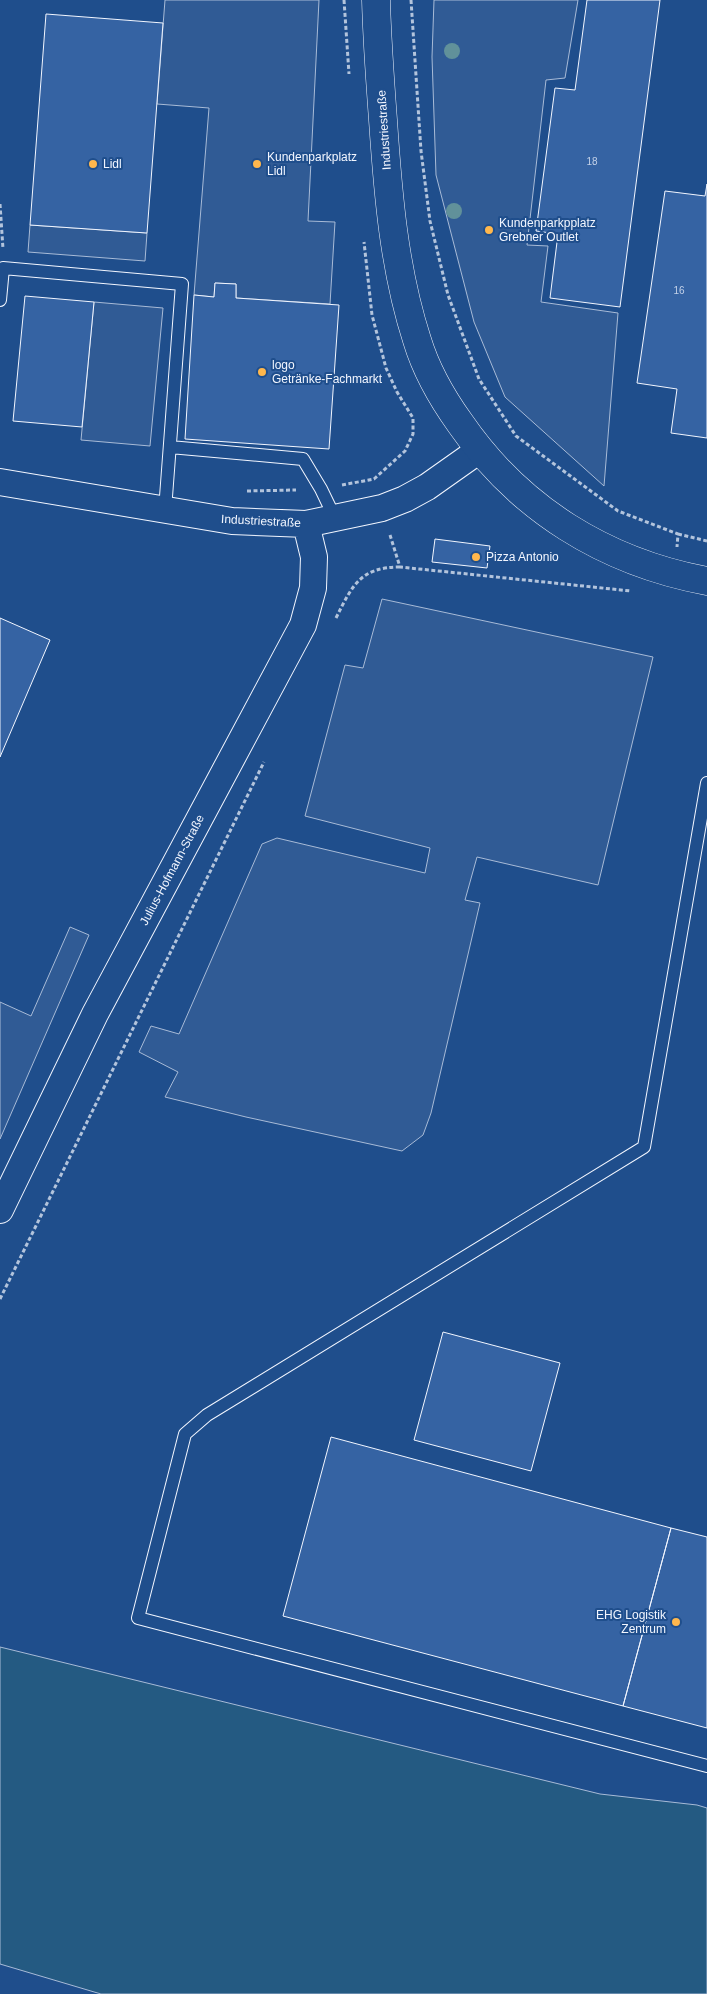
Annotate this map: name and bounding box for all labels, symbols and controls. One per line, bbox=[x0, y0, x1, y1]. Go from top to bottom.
street label: Industriestraße bbox=[374, 89, 394, 170]
place label: Kundenparkplatz Lidl bbox=[267, 150, 357, 178]
house number: 18 bbox=[586, 156, 598, 167]
place label: Lidl bbox=[103, 157, 122, 171]
marker: Lidl bbox=[87, 158, 99, 170]
marker: Kundenparkplatz Lidl bbox=[251, 158, 263, 170]
place label: Kundenparkpplatz Grebner Outlet bbox=[499, 216, 596, 244]
marker: Kundenparkpplatz Grebner Outlet bbox=[483, 224, 495, 236]
house number: 16 bbox=[673, 285, 685, 296]
place label: logo Getränke-Fachmarkt bbox=[272, 358, 383, 386]
marker: logo Getränke-Fachmarkt bbox=[256, 366, 268, 378]
street label: Industriestraße bbox=[221, 512, 302, 530]
place label: Pizza Antonio bbox=[486, 550, 559, 564]
marker: Pizza Antonio bbox=[470, 551, 482, 563]
street label: Julius-Hofmann-Straße bbox=[137, 812, 207, 928]
place label: EHG Logistik Zentrum bbox=[596, 1608, 667, 1636]
marker: EHG Logistik Zentrum bbox=[670, 1616, 682, 1628]

